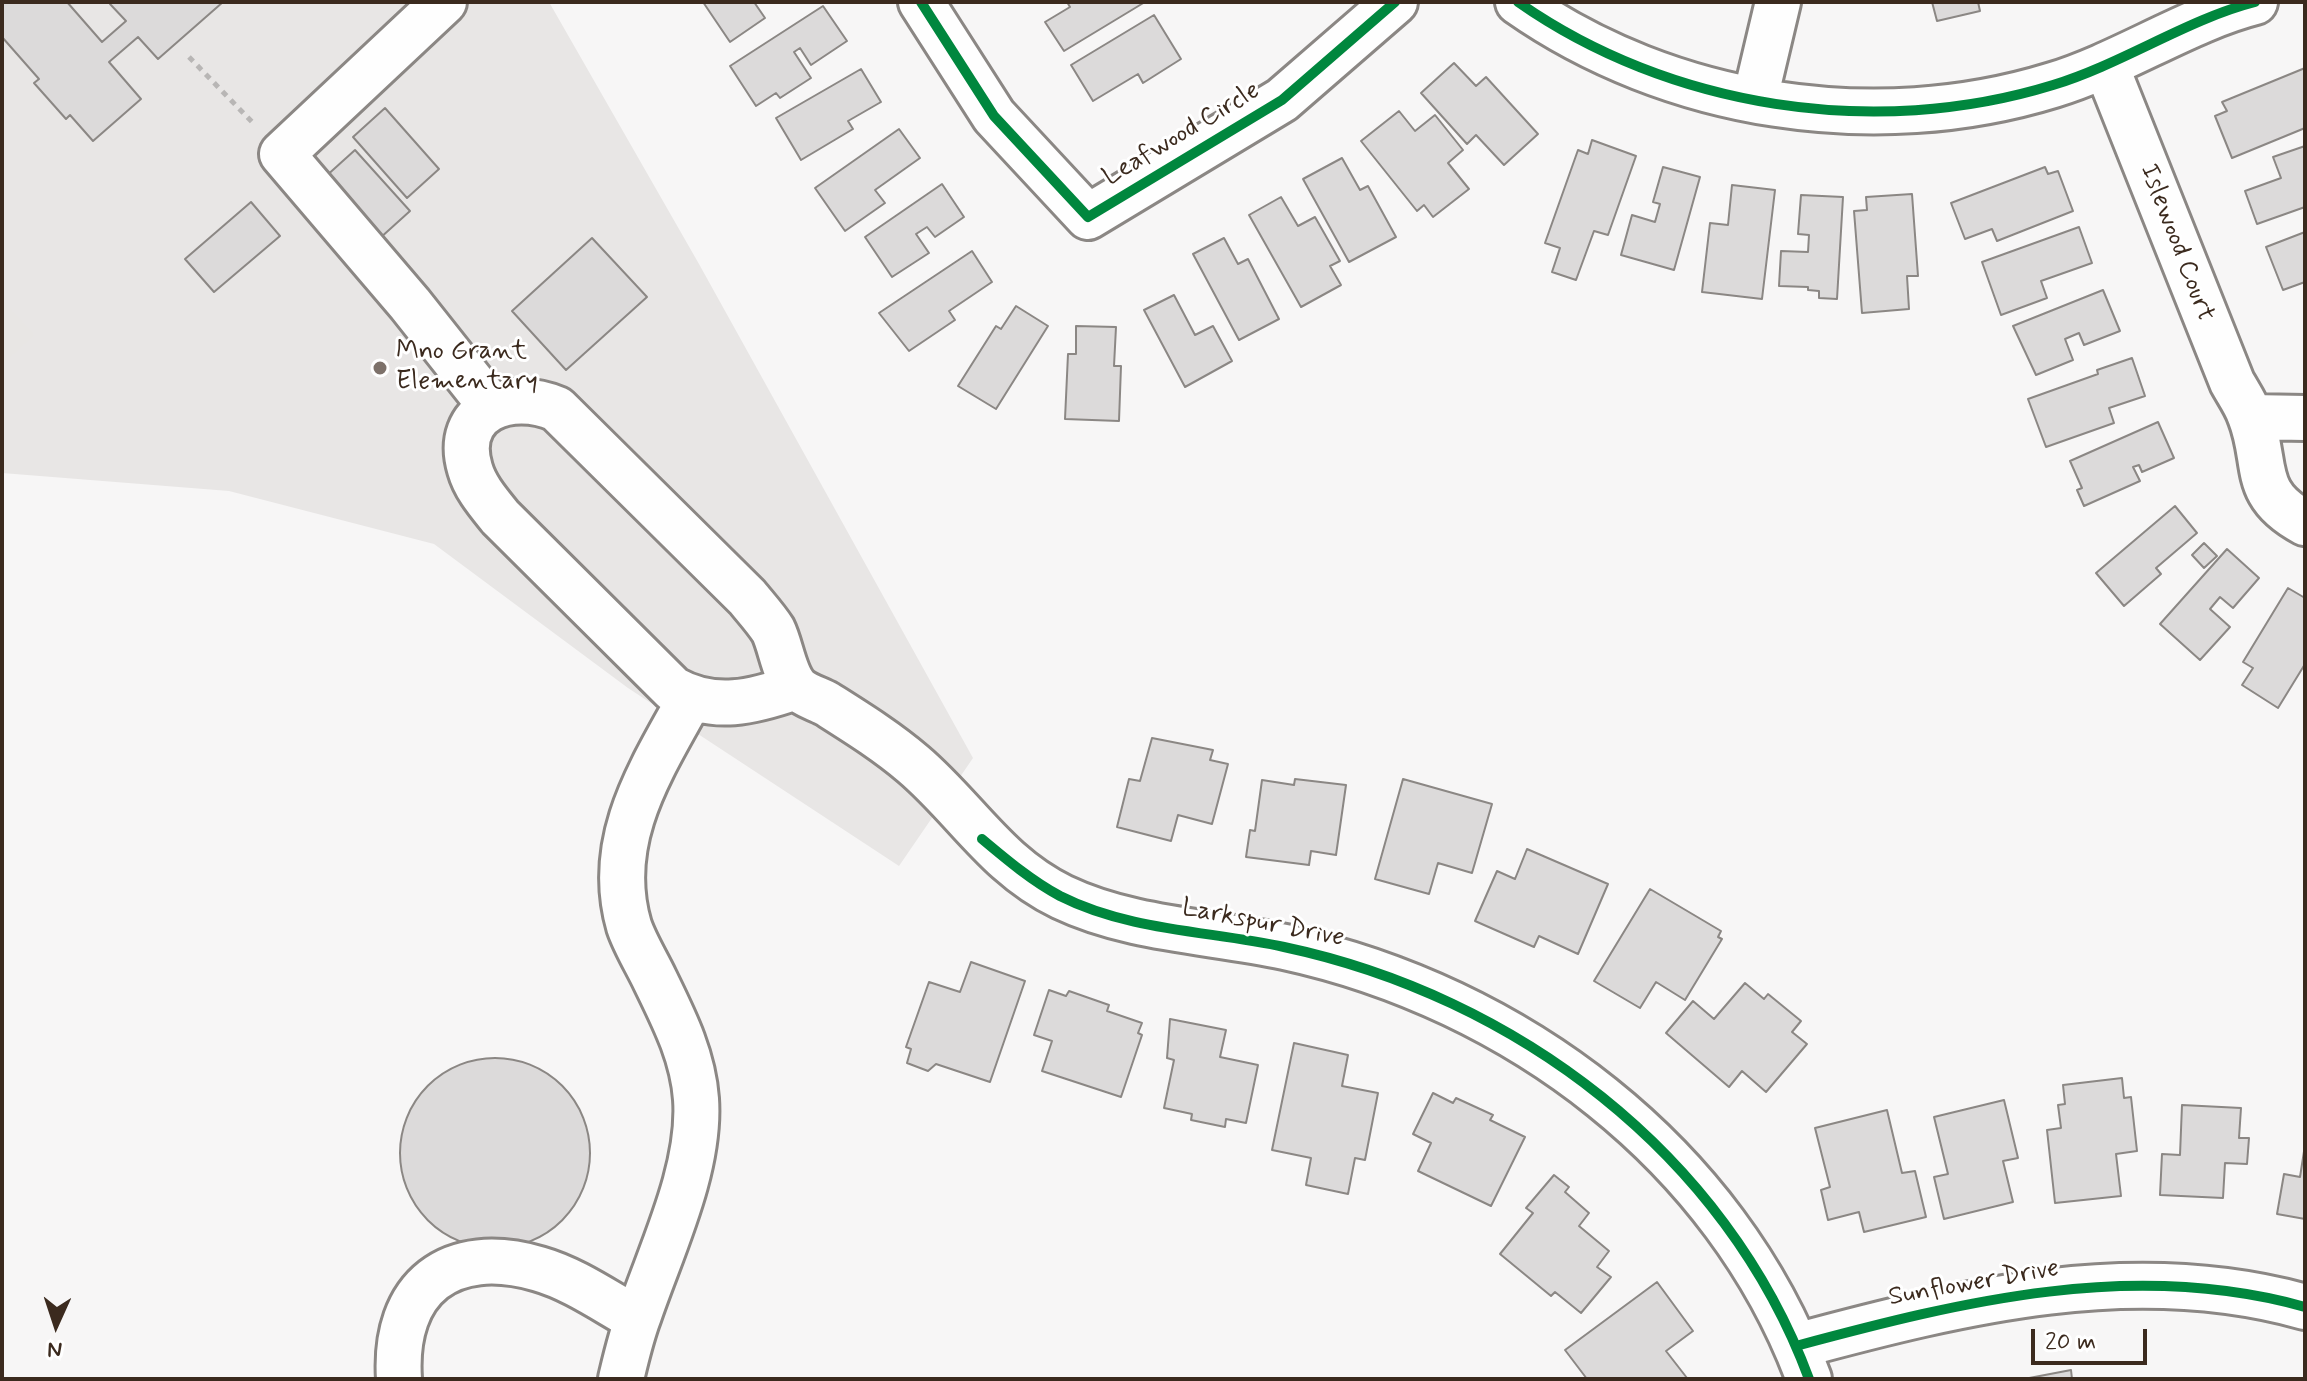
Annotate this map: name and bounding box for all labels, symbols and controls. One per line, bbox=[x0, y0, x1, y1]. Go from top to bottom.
street label: Leafwood Circle bbox=[1098, 76, 1266, 194]
street label: Islewood Court bbox=[2132, 160, 2220, 326]
place label: Mno Grant Elementary bbox=[396, 337, 538, 398]
marker: Mno Grant Elementary bbox=[371, 359, 389, 377]
street label: Larkspur Drive bbox=[1179, 893, 1347, 955]
street label: Sunflower Drive bbox=[1886, 1254, 2062, 1314]
north arrow bbox=[16, 1285, 96, 1365]
scale bar bbox=[2035, 1313, 2151, 1363]
text: 20 m bbox=[2045, 1327, 2096, 1358]
text: N bbox=[47, 1335, 63, 1363]

